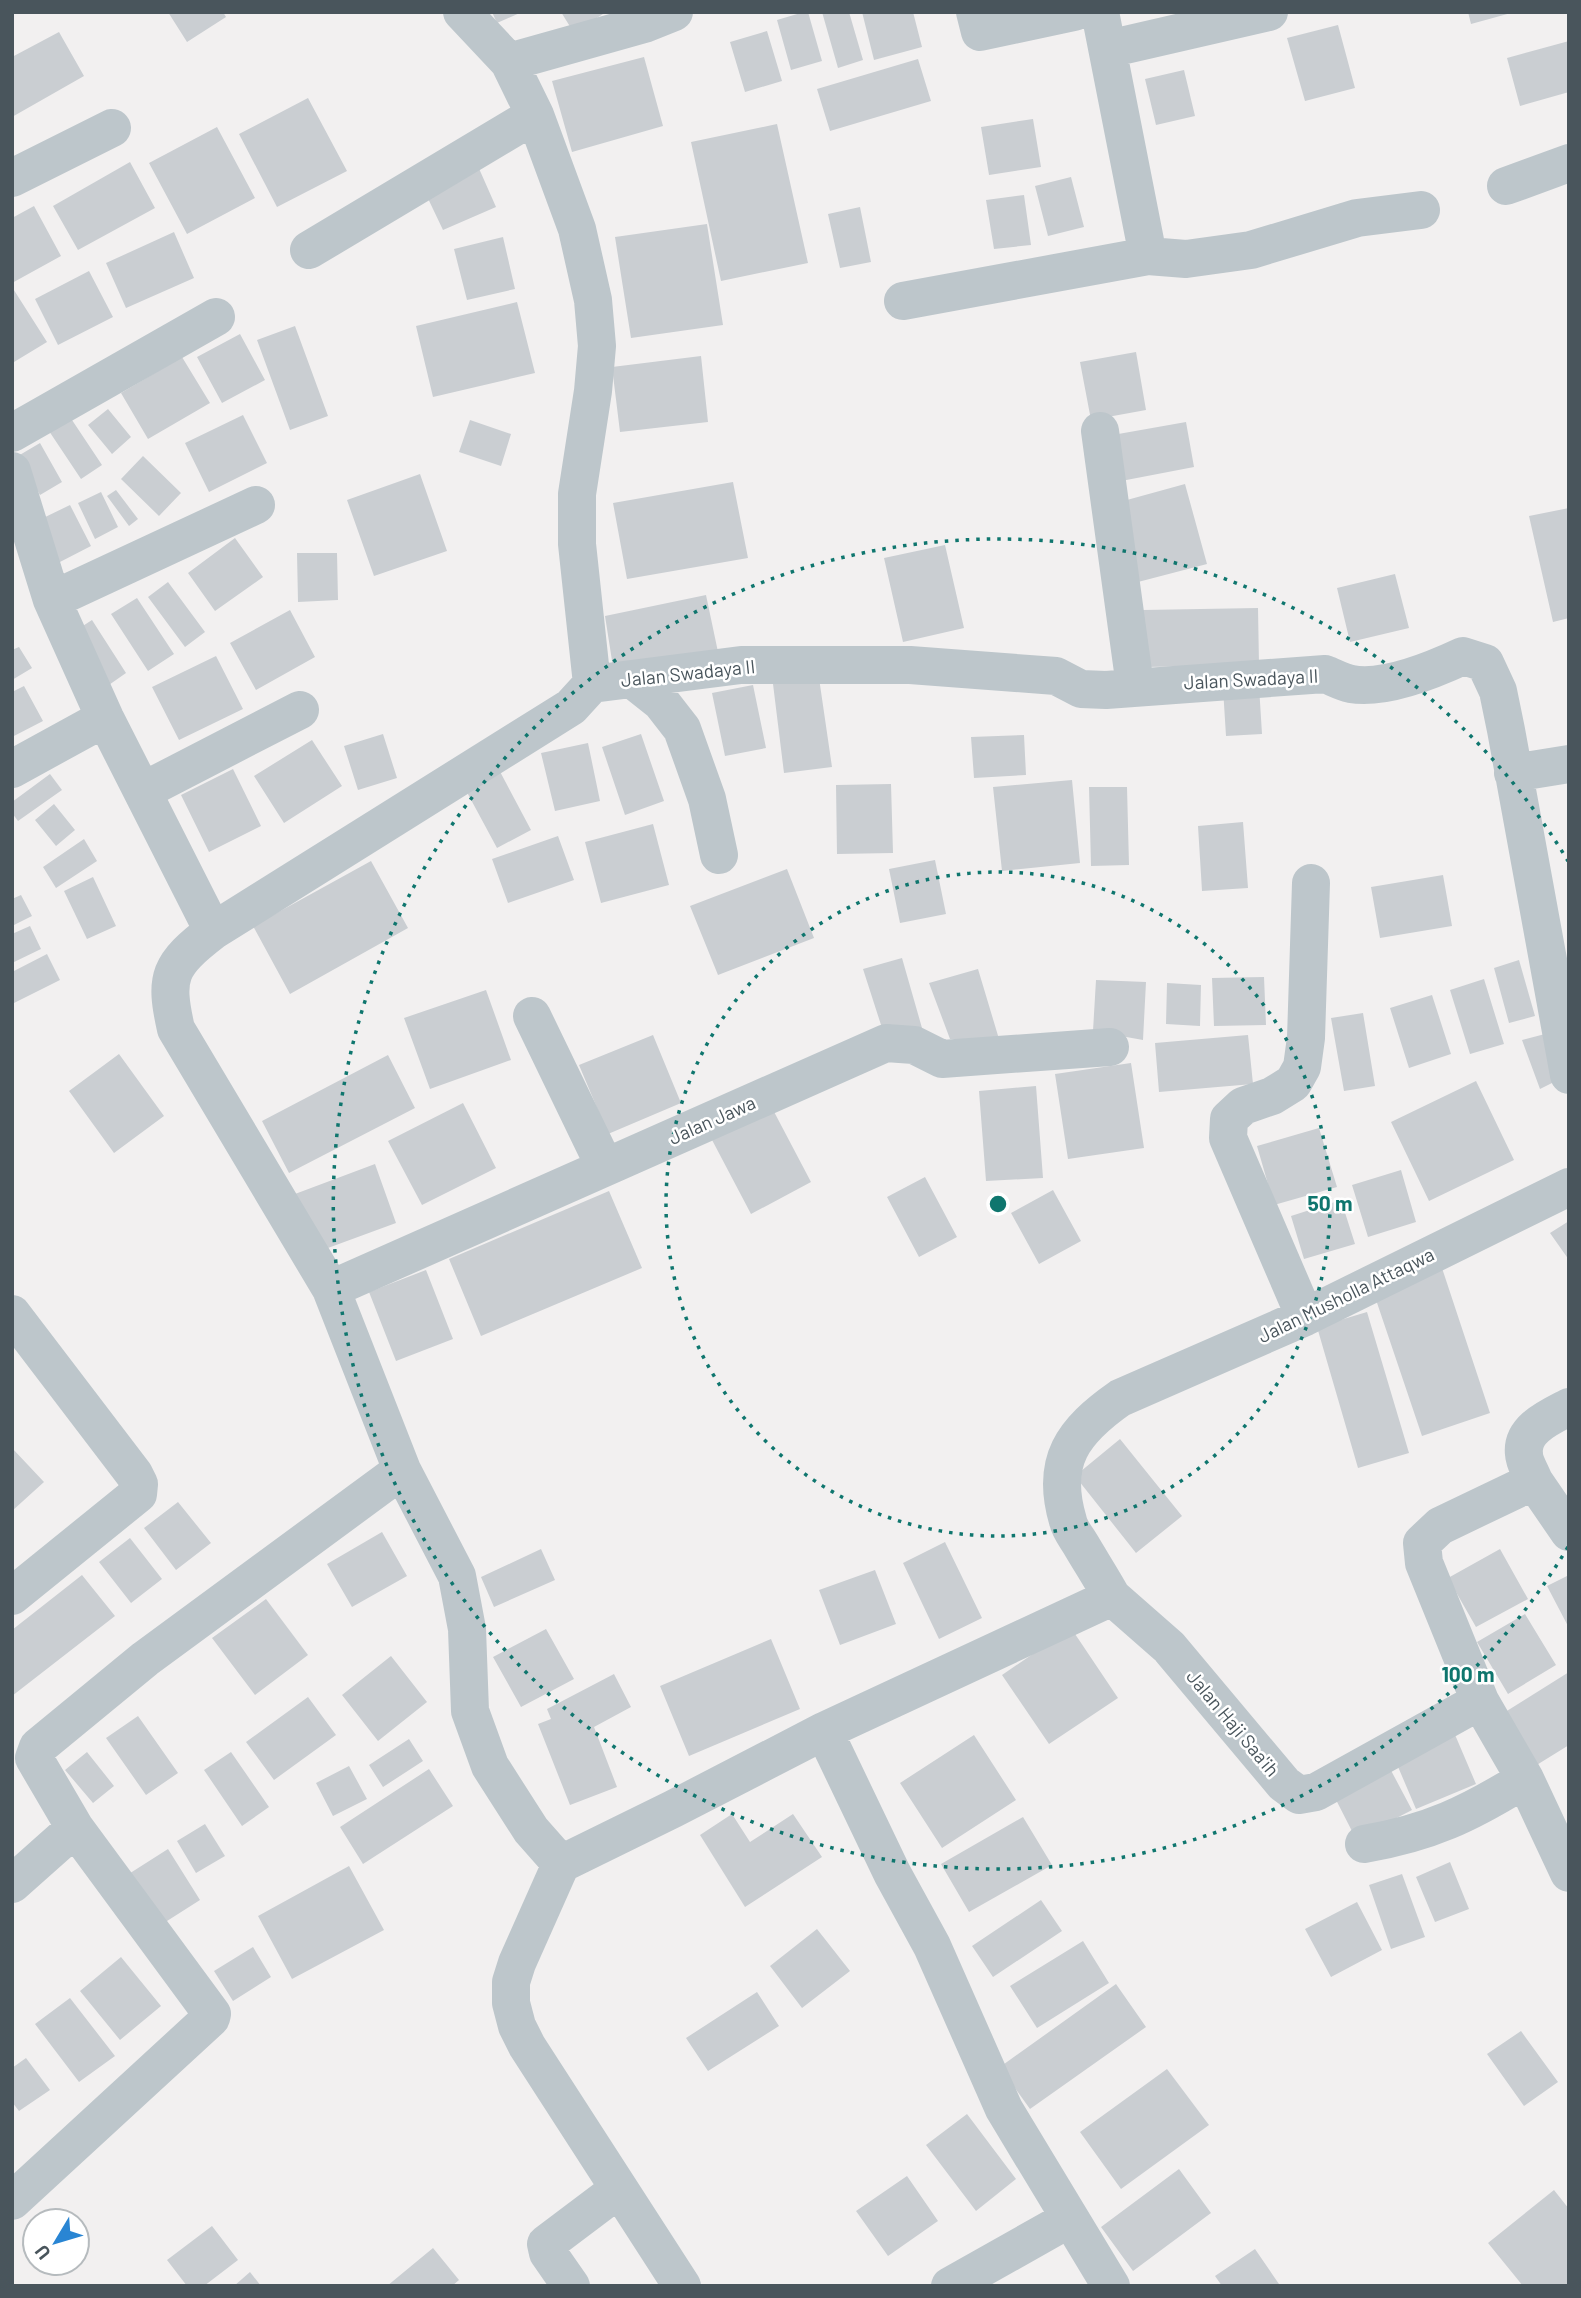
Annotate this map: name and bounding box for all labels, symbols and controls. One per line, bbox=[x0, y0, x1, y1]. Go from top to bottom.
street label: Jalan Swadaya II bbox=[620, 654, 756, 691]
street label: Jalan Swadaya II bbox=[1183, 663, 1319, 694]
street label: Jalan Jawa bbox=[665, 1090, 759, 1149]
text: 50 m bbox=[1307, 1190, 1353, 1215]
centre of rings bbox=[986, 1192, 1010, 1216]
street label: Jalan Musholla Attaqwa bbox=[1254, 1242, 1438, 1347]
text: 100 m bbox=[1441, 1661, 1495, 1686]
street label: Jalan Haji Saa'ih bbox=[1182, 1665, 1285, 1781]
north arrow bbox=[21, 2207, 91, 2277]
text: U bbox=[29, 2241, 55, 2265]

